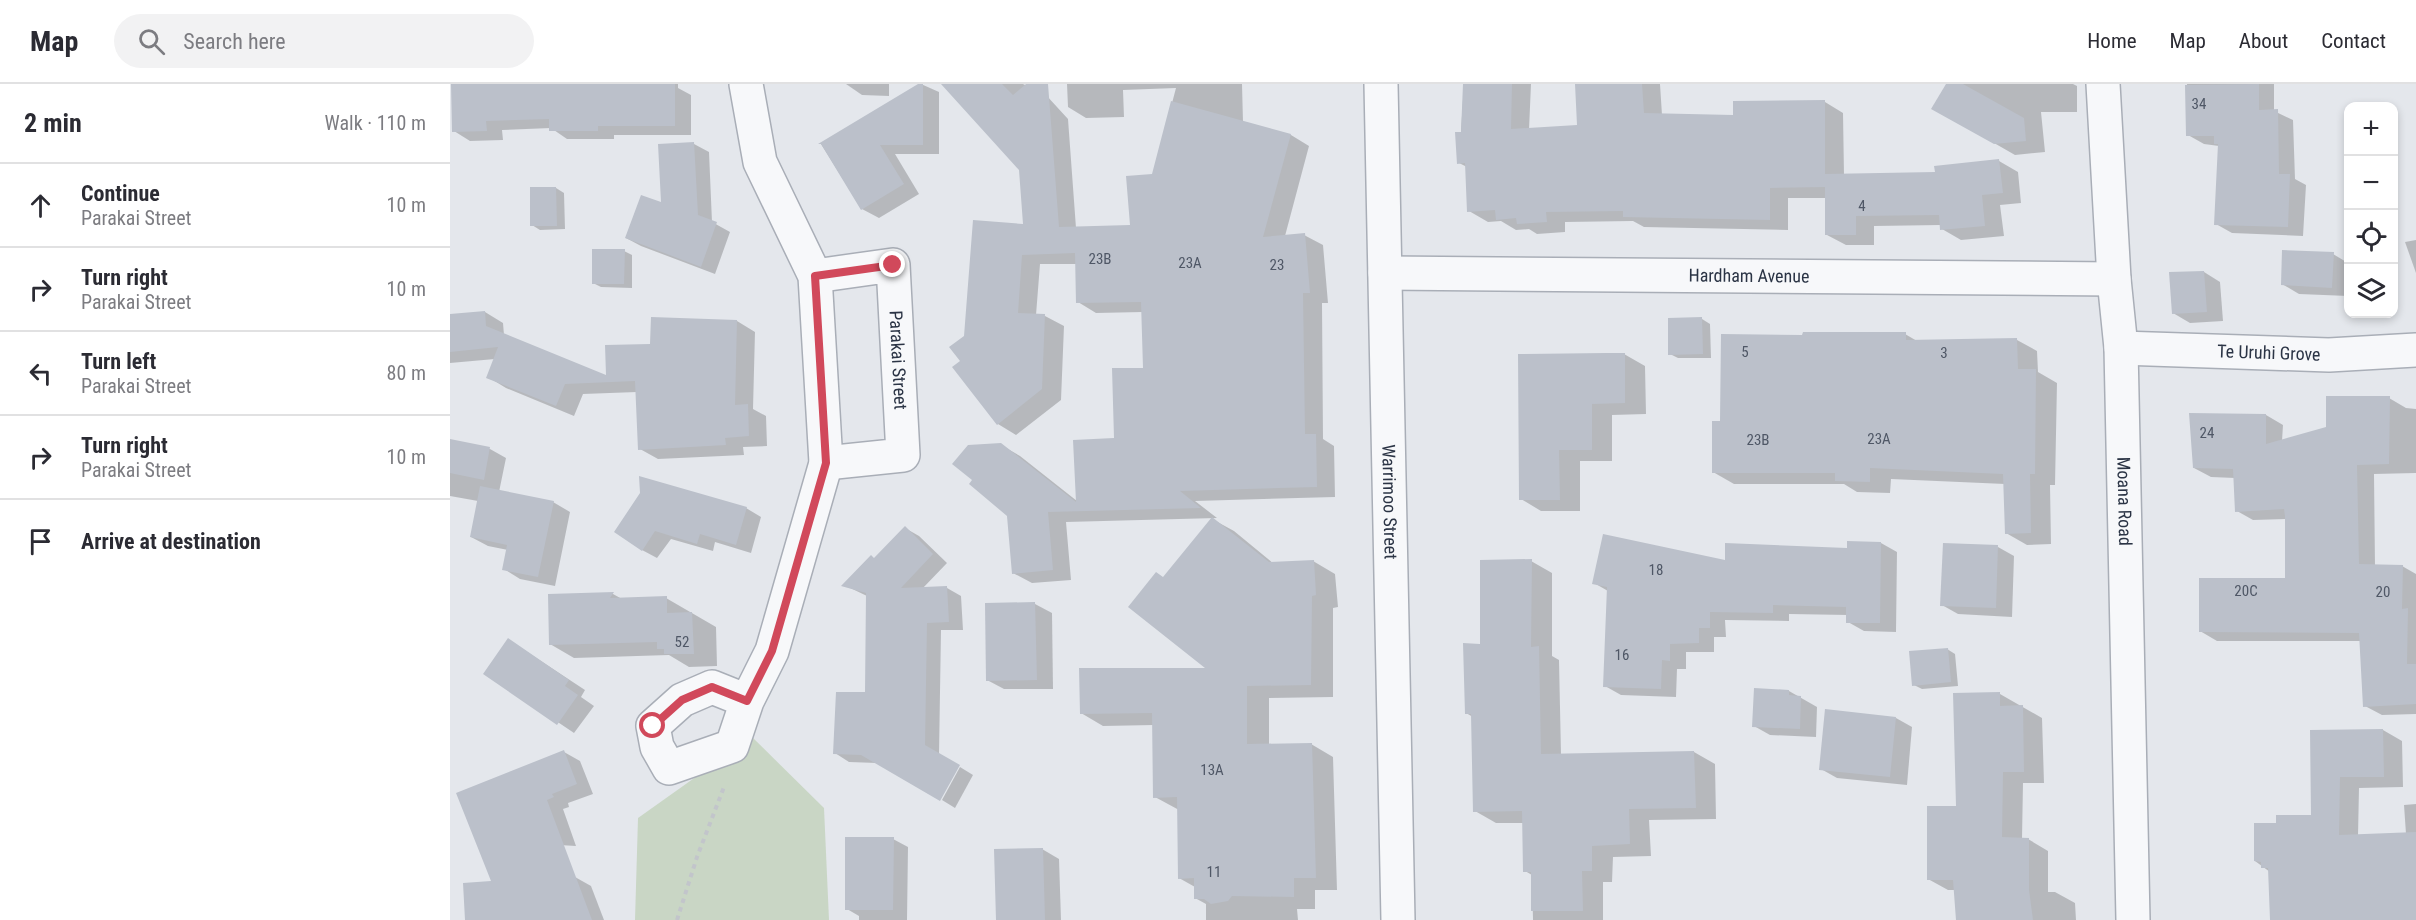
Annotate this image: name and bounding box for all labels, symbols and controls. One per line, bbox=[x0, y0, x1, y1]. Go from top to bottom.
search box bbox=[114, 14, 534, 68]
text: Map bbox=[30, 25, 78, 58]
icon: search bbox=[135, 25, 168, 58]
text: Search here bbox=[183, 29, 286, 54]
text: Home bbox=[2087, 29, 2137, 53]
text: Map bbox=[2170, 29, 2206, 53]
text: About bbox=[2239, 29, 2288, 53]
text: Contact bbox=[2321, 29, 2386, 53]
house number: 34 bbox=[2192, 95, 2206, 113]
map controls bbox=[2344, 102, 2398, 318]
button: + bbox=[2344, 102, 2398, 156]
text: 2 min bbox=[24, 108, 82, 138]
text: Walk · 110 m bbox=[325, 111, 426, 135]
button: − bbox=[2344, 156, 2398, 210]
text: Continue bbox=[81, 181, 160, 206]
icon: ahead bbox=[24, 189, 57, 222]
text: 10 m bbox=[387, 193, 426, 217]
house number: 4 bbox=[1858, 197, 1866, 215]
text: Parakai Street bbox=[81, 206, 191, 230]
button: locate bbox=[2344, 210, 2398, 264]
house number: 23B bbox=[1089, 250, 1112, 268]
route end bbox=[879, 251, 905, 277]
house number: 23A bbox=[1178, 254, 1202, 272]
house number: 23 bbox=[1270, 256, 1284, 274]
street label: Hardham Avenue bbox=[1688, 264, 1810, 286]
button: layers bbox=[2344, 264, 2398, 318]
text: Turn right bbox=[81, 265, 168, 290]
icon: right bbox=[24, 273, 57, 306]
text: 10 m bbox=[387, 277, 426, 301]
text: Parakai Street bbox=[81, 290, 191, 314]
street label: Parakai Street bbox=[885, 310, 912, 410]
street label: Te Uruhi Grove bbox=[2217, 340, 2321, 365]
house number: 5 bbox=[1741, 343, 1749, 361]
house number: 3 bbox=[1940, 344, 1948, 362]
text: Turn left bbox=[81, 349, 156, 374]
icon: left bbox=[24, 357, 57, 390]
text: 80 m bbox=[387, 361, 426, 385]
text: Parakai Street bbox=[81, 374, 191, 398]
house number: 24 bbox=[2200, 424, 2214, 442]
house number: 23A bbox=[1867, 430, 1891, 448]
house number: 23B bbox=[1747, 431, 1770, 449]
text: Turn right bbox=[81, 433, 168, 458]
icon: right bbox=[24, 441, 57, 474]
street label: Warrimoo Street bbox=[1378, 444, 1402, 560]
text: 10 m bbox=[387, 445, 426, 469]
street label: Moana Road bbox=[2113, 457, 2136, 546]
text: Parakai Street bbox=[81, 458, 191, 482]
icon: arrive bbox=[24, 525, 57, 558]
text: Arrive at destination bbox=[81, 529, 261, 554]
house number: 18 bbox=[1649, 561, 1663, 579]
house number: 20C bbox=[2234, 582, 2258, 600]
house number: 20 bbox=[2376, 583, 2390, 601]
house number: 52 bbox=[675, 633, 689, 651]
house number: 16 bbox=[1615, 646, 1629, 664]
route start bbox=[639, 712, 665, 738]
house number: 13A bbox=[1200, 761, 1224, 779]
house number: 11 bbox=[1207, 863, 1221, 881]

